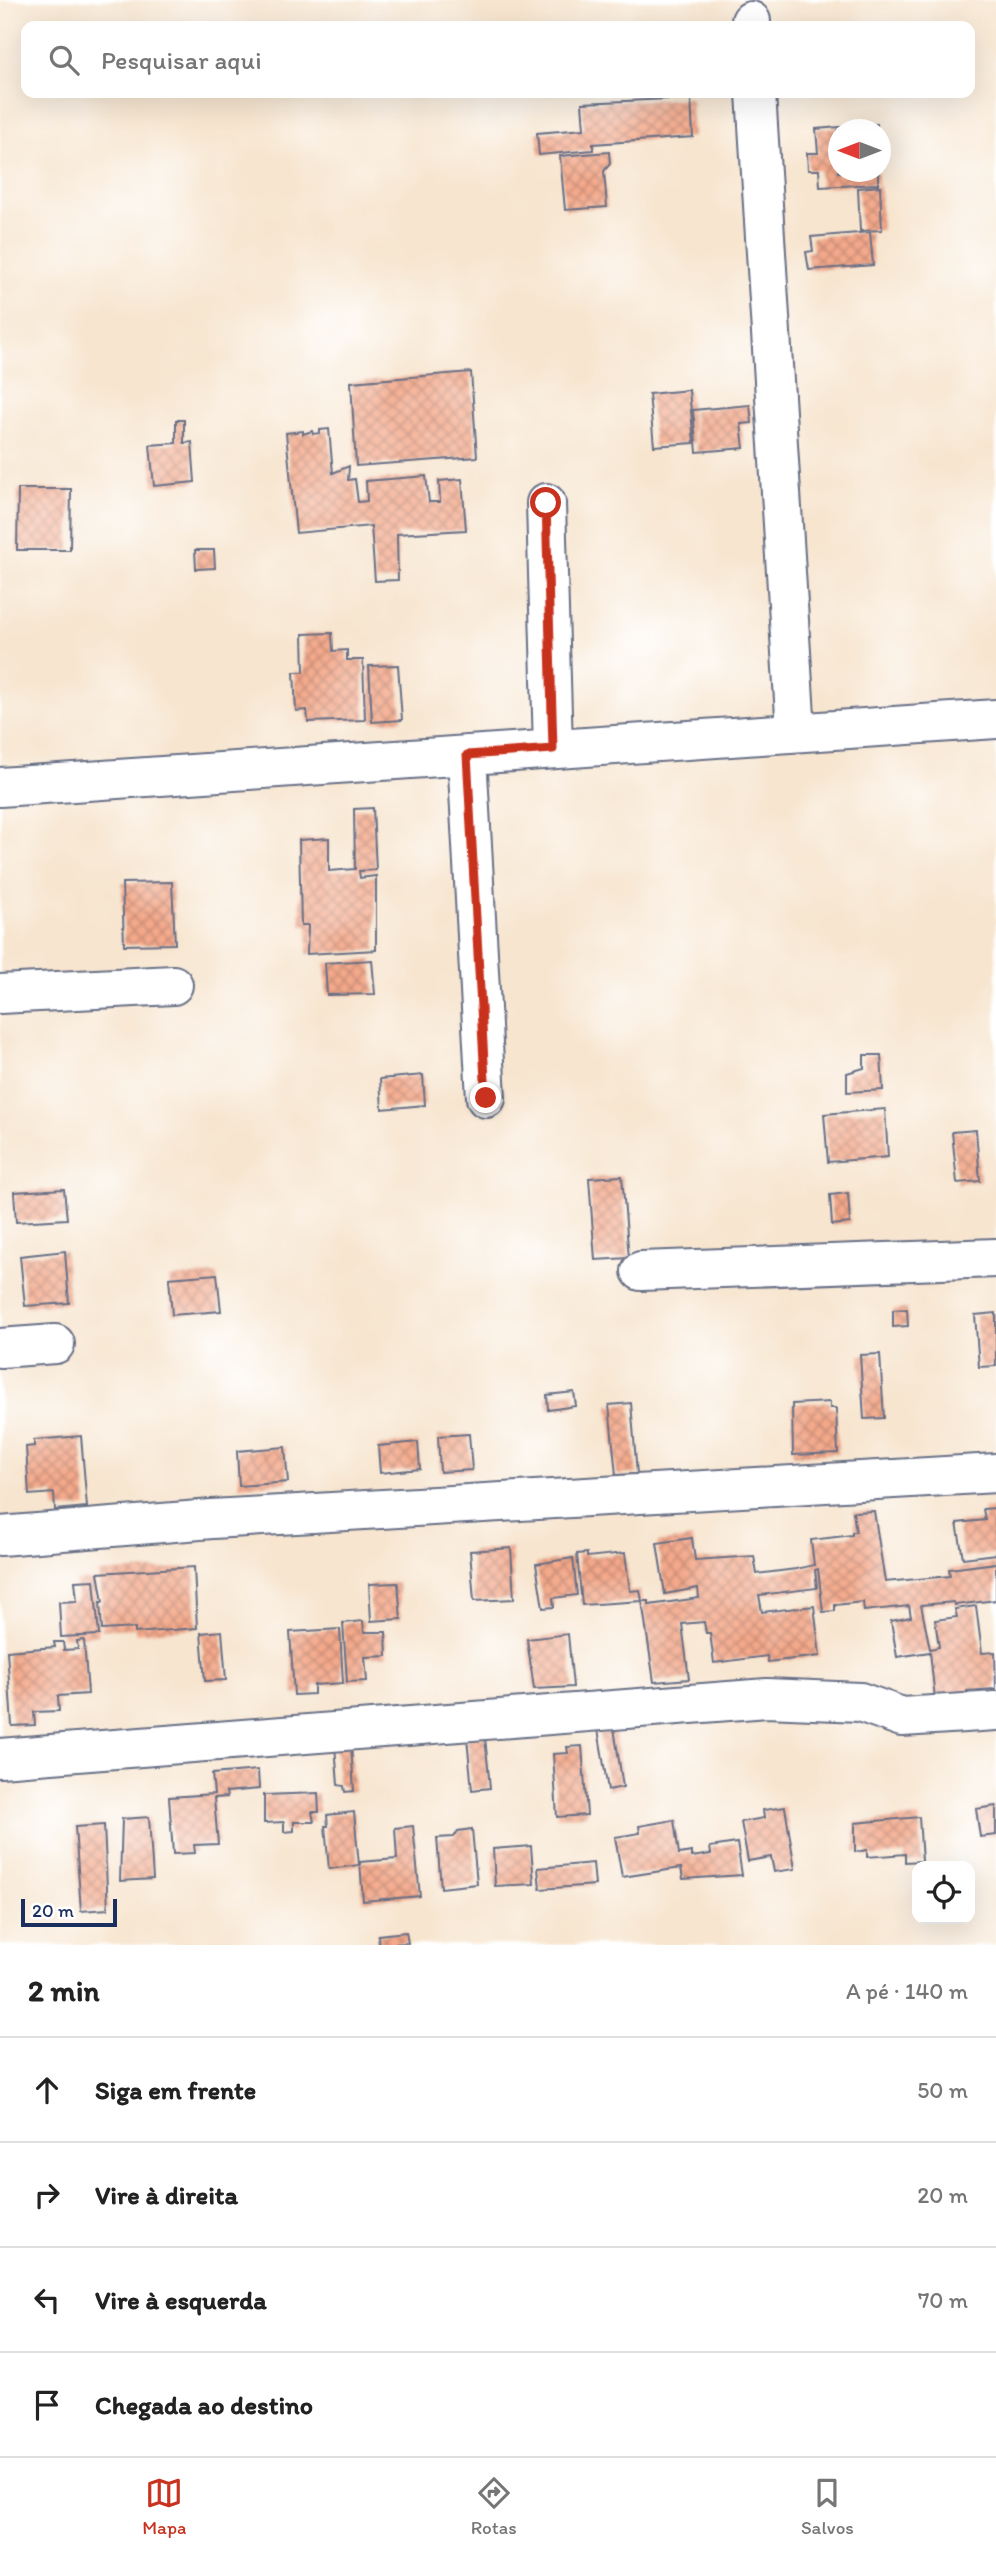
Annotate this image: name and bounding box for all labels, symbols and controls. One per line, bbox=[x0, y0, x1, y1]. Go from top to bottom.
search box bbox=[21, 21, 975, 98]
icon: search bbox=[45, 41, 83, 79]
text: Pesquisar aqui bbox=[101, 44, 262, 76]
north arrow bbox=[828, 119, 891, 182]
route start bbox=[530, 487, 561, 518]
route end bbox=[470, 1082, 501, 1113]
map controls bbox=[912, 1861, 975, 1924]
button: locate bbox=[912, 1861, 975, 1924]
scale bar bbox=[21, 1896, 117, 1928]
text: 20 m bbox=[32, 1899, 74, 1922]
text: 2 min bbox=[28, 1972, 99, 2009]
text: A pé · 140 m bbox=[846, 1977, 968, 2005]
icon: ahead bbox=[28, 2071, 66, 2109]
text: Siga em frente bbox=[95, 2074, 256, 2106]
text: 50 m bbox=[917, 2076, 968, 2104]
icon: right bbox=[28, 2176, 66, 2214]
text: Vire à direita bbox=[95, 2179, 238, 2211]
text: 20 m bbox=[917, 2181, 968, 2209]
icon: left bbox=[28, 2281, 66, 2319]
text: Vire à esquerda bbox=[95, 2284, 267, 2316]
text: 70 m bbox=[918, 2286, 968, 2314]
icon: arrive bbox=[28, 2386, 66, 2424]
text: Chegada ao destino bbox=[95, 2389, 313, 2421]
tab: Mapa bbox=[142, 2474, 186, 2539]
tab: Rotas bbox=[471, 2474, 517, 2539]
tab: Salvos bbox=[801, 2474, 854, 2539]

